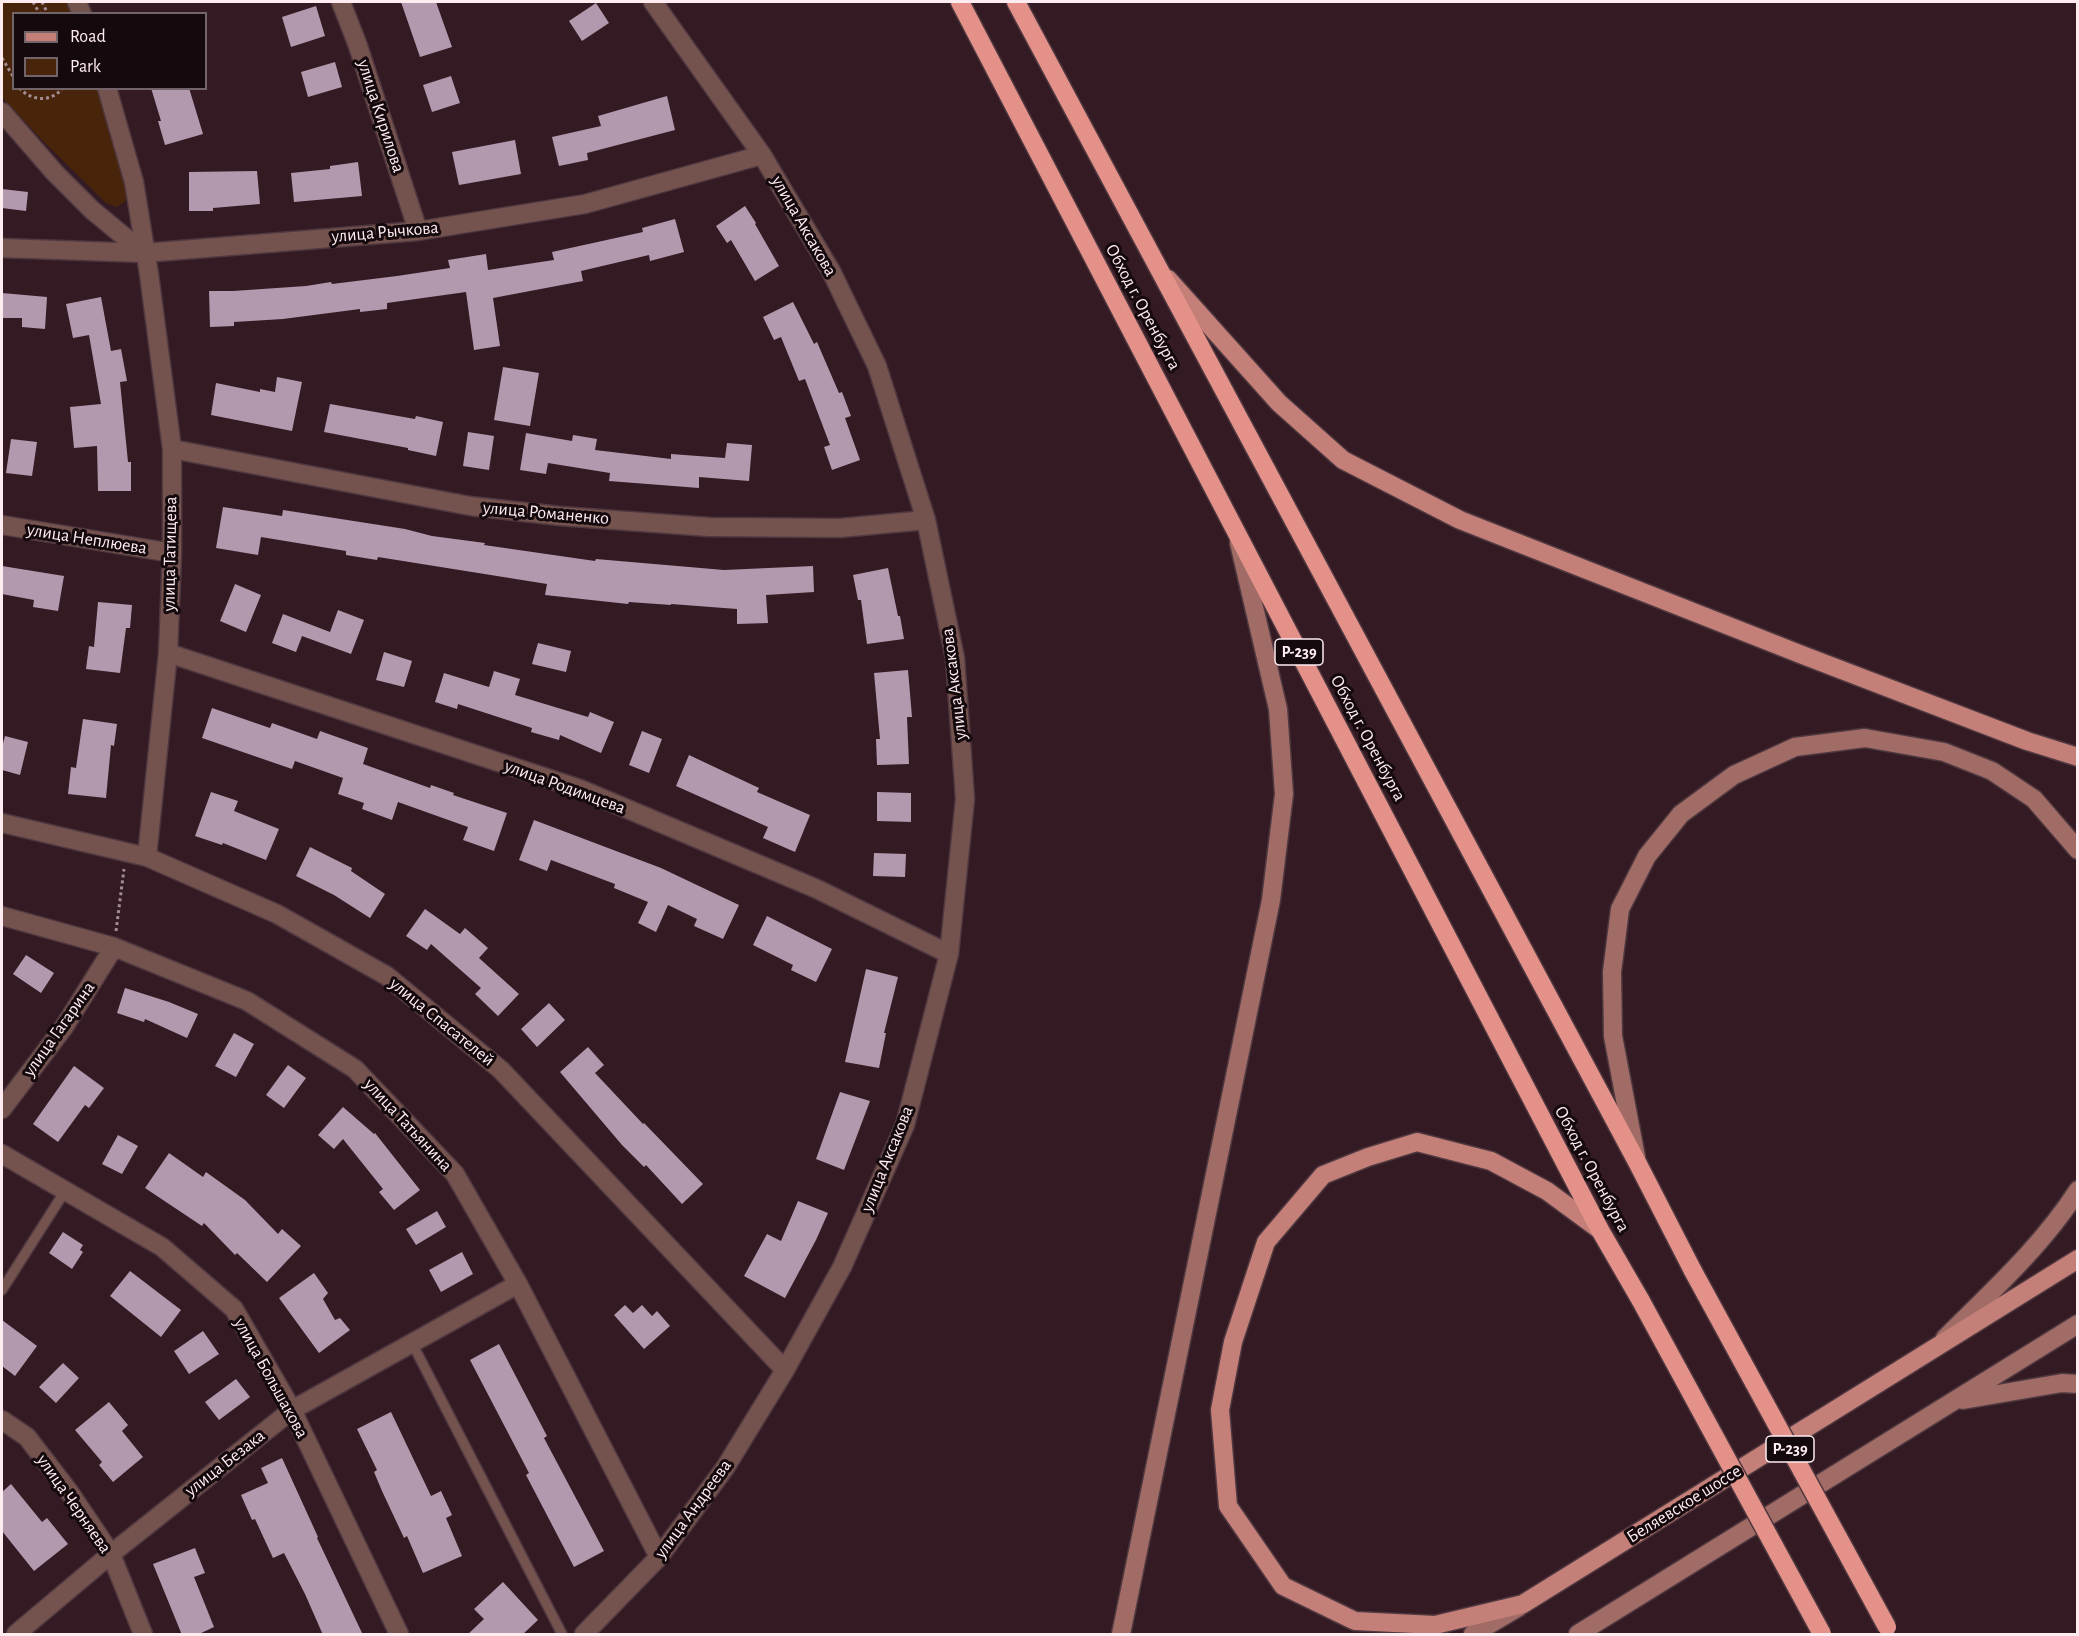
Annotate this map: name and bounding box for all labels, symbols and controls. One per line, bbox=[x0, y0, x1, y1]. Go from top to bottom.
legend bbox=[12, 12, 207, 90]
text: Road bbox=[70, 28, 106, 46]
street label: улица Кирилова bbox=[353, 57, 409, 175]
text: Park bbox=[70, 58, 101, 76]
street label: улица Аксакова bbox=[767, 172, 841, 280]
street label: улица Рычкова bbox=[330, 217, 440, 247]
street label: Обход г. Оренбурга bbox=[1101, 240, 1185, 374]
street label: улица Татищева bbox=[158, 496, 182, 612]
street label: улица Романенко bbox=[482, 497, 610, 529]
street label: улица Неплюева bbox=[26, 519, 148, 559]
street label: улица Аксакова bbox=[936, 627, 972, 741]
road number: Р-239 bbox=[1275, 639, 1323, 665]
street label: Обход г. Оренбурга bbox=[1326, 671, 1410, 805]
street label: улица Родимцева bbox=[502, 755, 628, 819]
street label: улица Спасателей bbox=[385, 973, 499, 1071]
street label: улица Гагарина bbox=[18, 977, 100, 1081]
street label: улица Татьянина bbox=[359, 1074, 457, 1176]
street label: Обход г. Оренбурга bbox=[1550, 1102, 1634, 1236]
street label: улица Аксакова bbox=[856, 1103, 918, 1215]
street label: улица Большакова bbox=[229, 1314, 313, 1442]
street label: улица Безака bbox=[181, 1425, 269, 1501]
road number: Р-239 bbox=[1766, 1436, 1814, 1462]
street label: улица Черняева bbox=[32, 1450, 116, 1558]
street label: улица Андреева bbox=[650, 1455, 736, 1563]
street label: Беляевское шоссе bbox=[1623, 1460, 1745, 1548]

